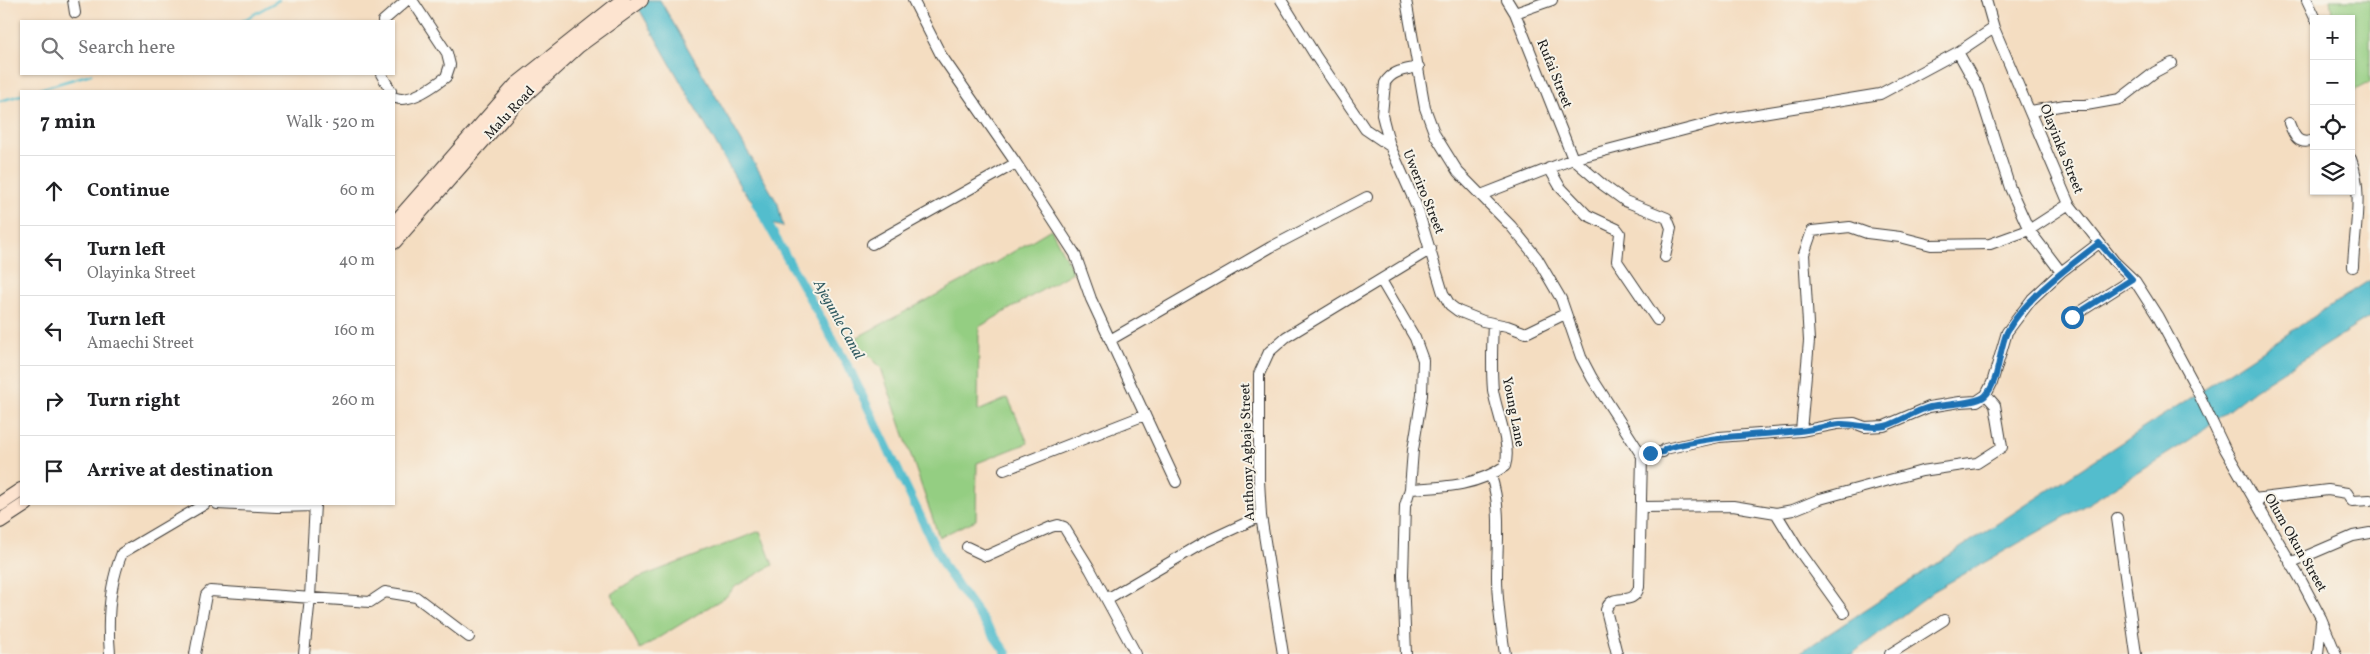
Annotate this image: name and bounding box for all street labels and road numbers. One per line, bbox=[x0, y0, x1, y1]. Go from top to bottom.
street label: Rufai Street bbox=[1532, 37, 1576, 111]
street label: Malu Road bbox=[480, 82, 540, 144]
street label: Olayinka Street bbox=[2034, 101, 2088, 197]
street label: Uweriro Street bbox=[1397, 147, 1449, 237]
street label: Young Lane bbox=[1497, 375, 1529, 449]
street label: Anthony Agbaje Street bbox=[1236, 382, 1260, 521]
street label: Olum Okun Street bbox=[2259, 490, 2331, 596]

